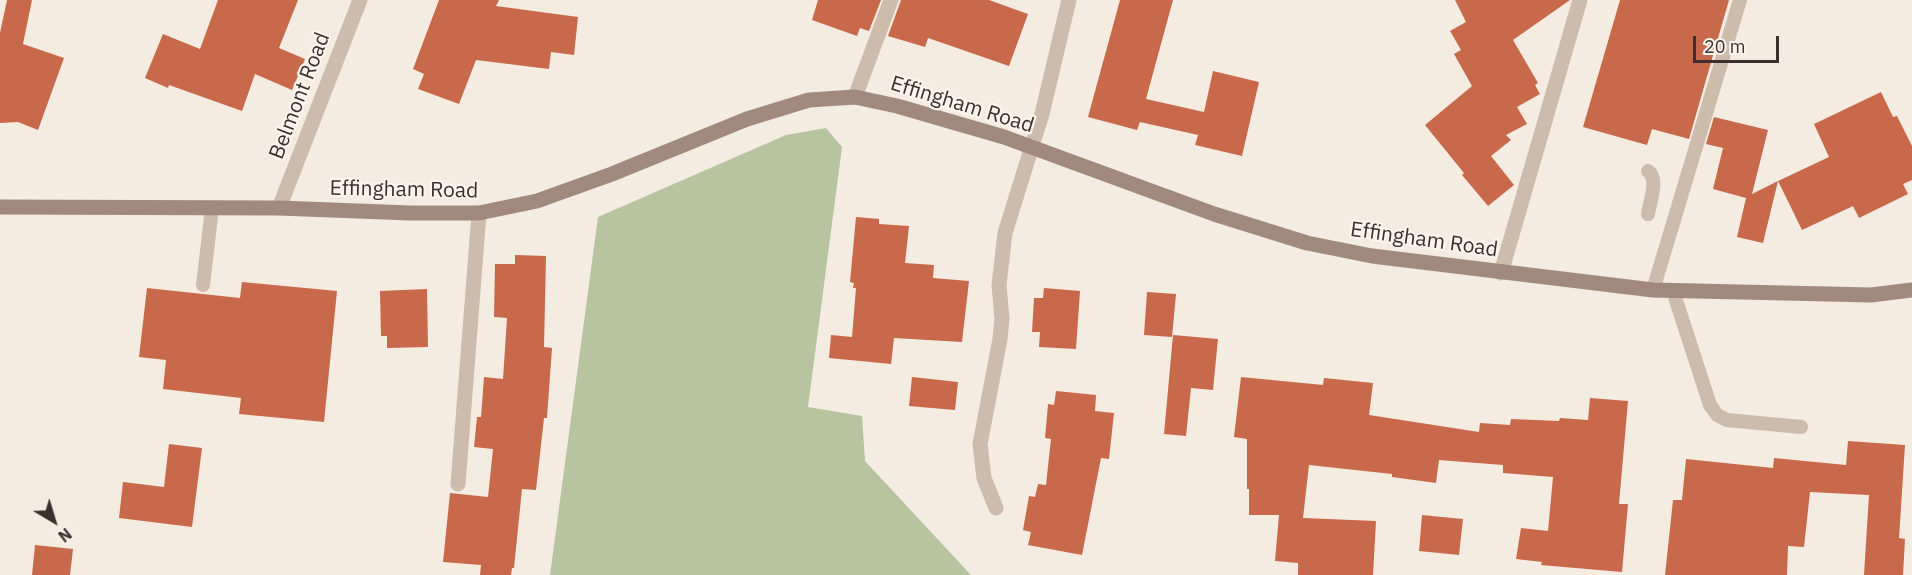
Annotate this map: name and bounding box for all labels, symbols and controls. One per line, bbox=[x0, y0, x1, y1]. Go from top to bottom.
scale bar bbox=[1696, 24, 1782, 62]
street label: Belmont Road bbox=[264, 29, 336, 163]
text: 20 m bbox=[1704, 35, 1746, 58]
street label: Effingham Road bbox=[887, 71, 1037, 139]
street label: Effingham Road bbox=[329, 176, 479, 204]
street label: Effingham Road bbox=[1349, 217, 1499, 263]
north arrow bbox=[24, 491, 84, 551]
text: N bbox=[54, 524, 76, 547]

